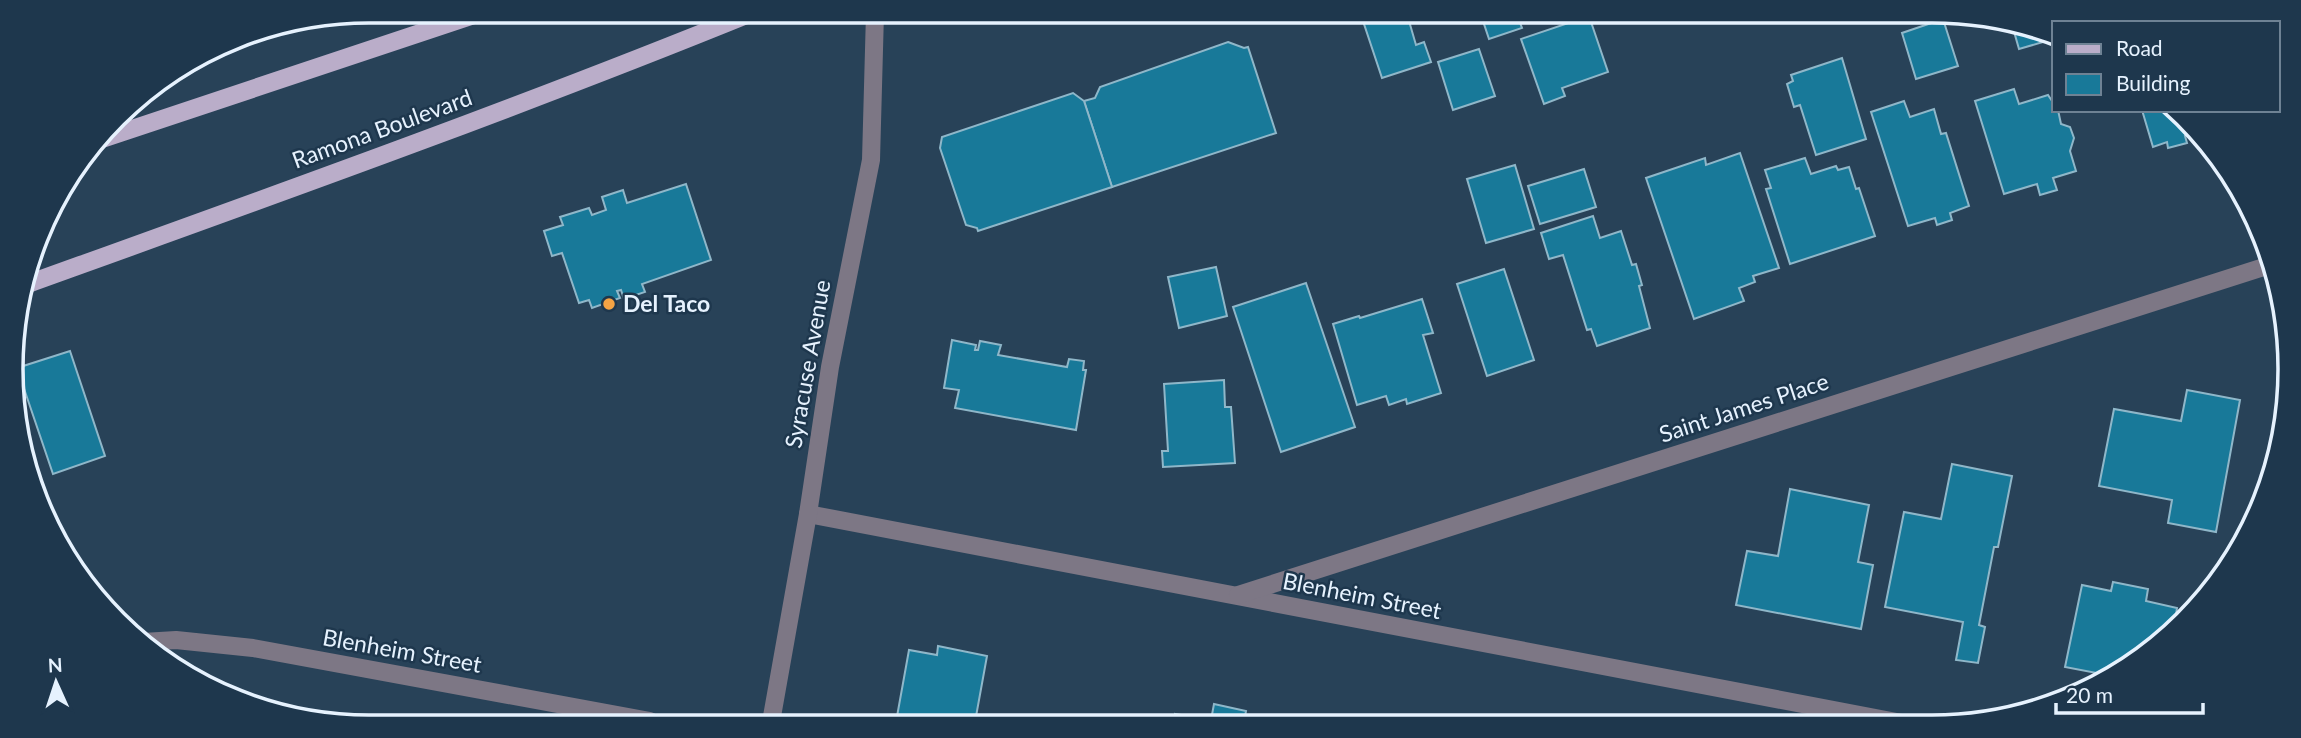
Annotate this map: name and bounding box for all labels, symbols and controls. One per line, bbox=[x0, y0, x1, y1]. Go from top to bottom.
legend bbox=[2052, 21, 2280, 112]
text: Road bbox=[2116, 35, 2163, 60]
text: Building bbox=[2116, 70, 2191, 95]
street label: Ramona Boulevard bbox=[288, 82, 475, 174]
street label: Syracuse Avenue bbox=[778, 277, 836, 450]
place label: Del Taco bbox=[623, 289, 710, 317]
marker: Del Taco bbox=[601, 296, 617, 312]
street label: Saint James Place bbox=[1655, 366, 1832, 448]
street label: Blenheim Street bbox=[1281, 566, 1445, 624]
street label: Blenheim Street bbox=[321, 622, 485, 678]
north arrow bbox=[21, 647, 91, 717]
text: N bbox=[47, 653, 63, 676]
scale bar bbox=[2056, 672, 2203, 716]
text: 20 m bbox=[2066, 682, 2113, 707]

